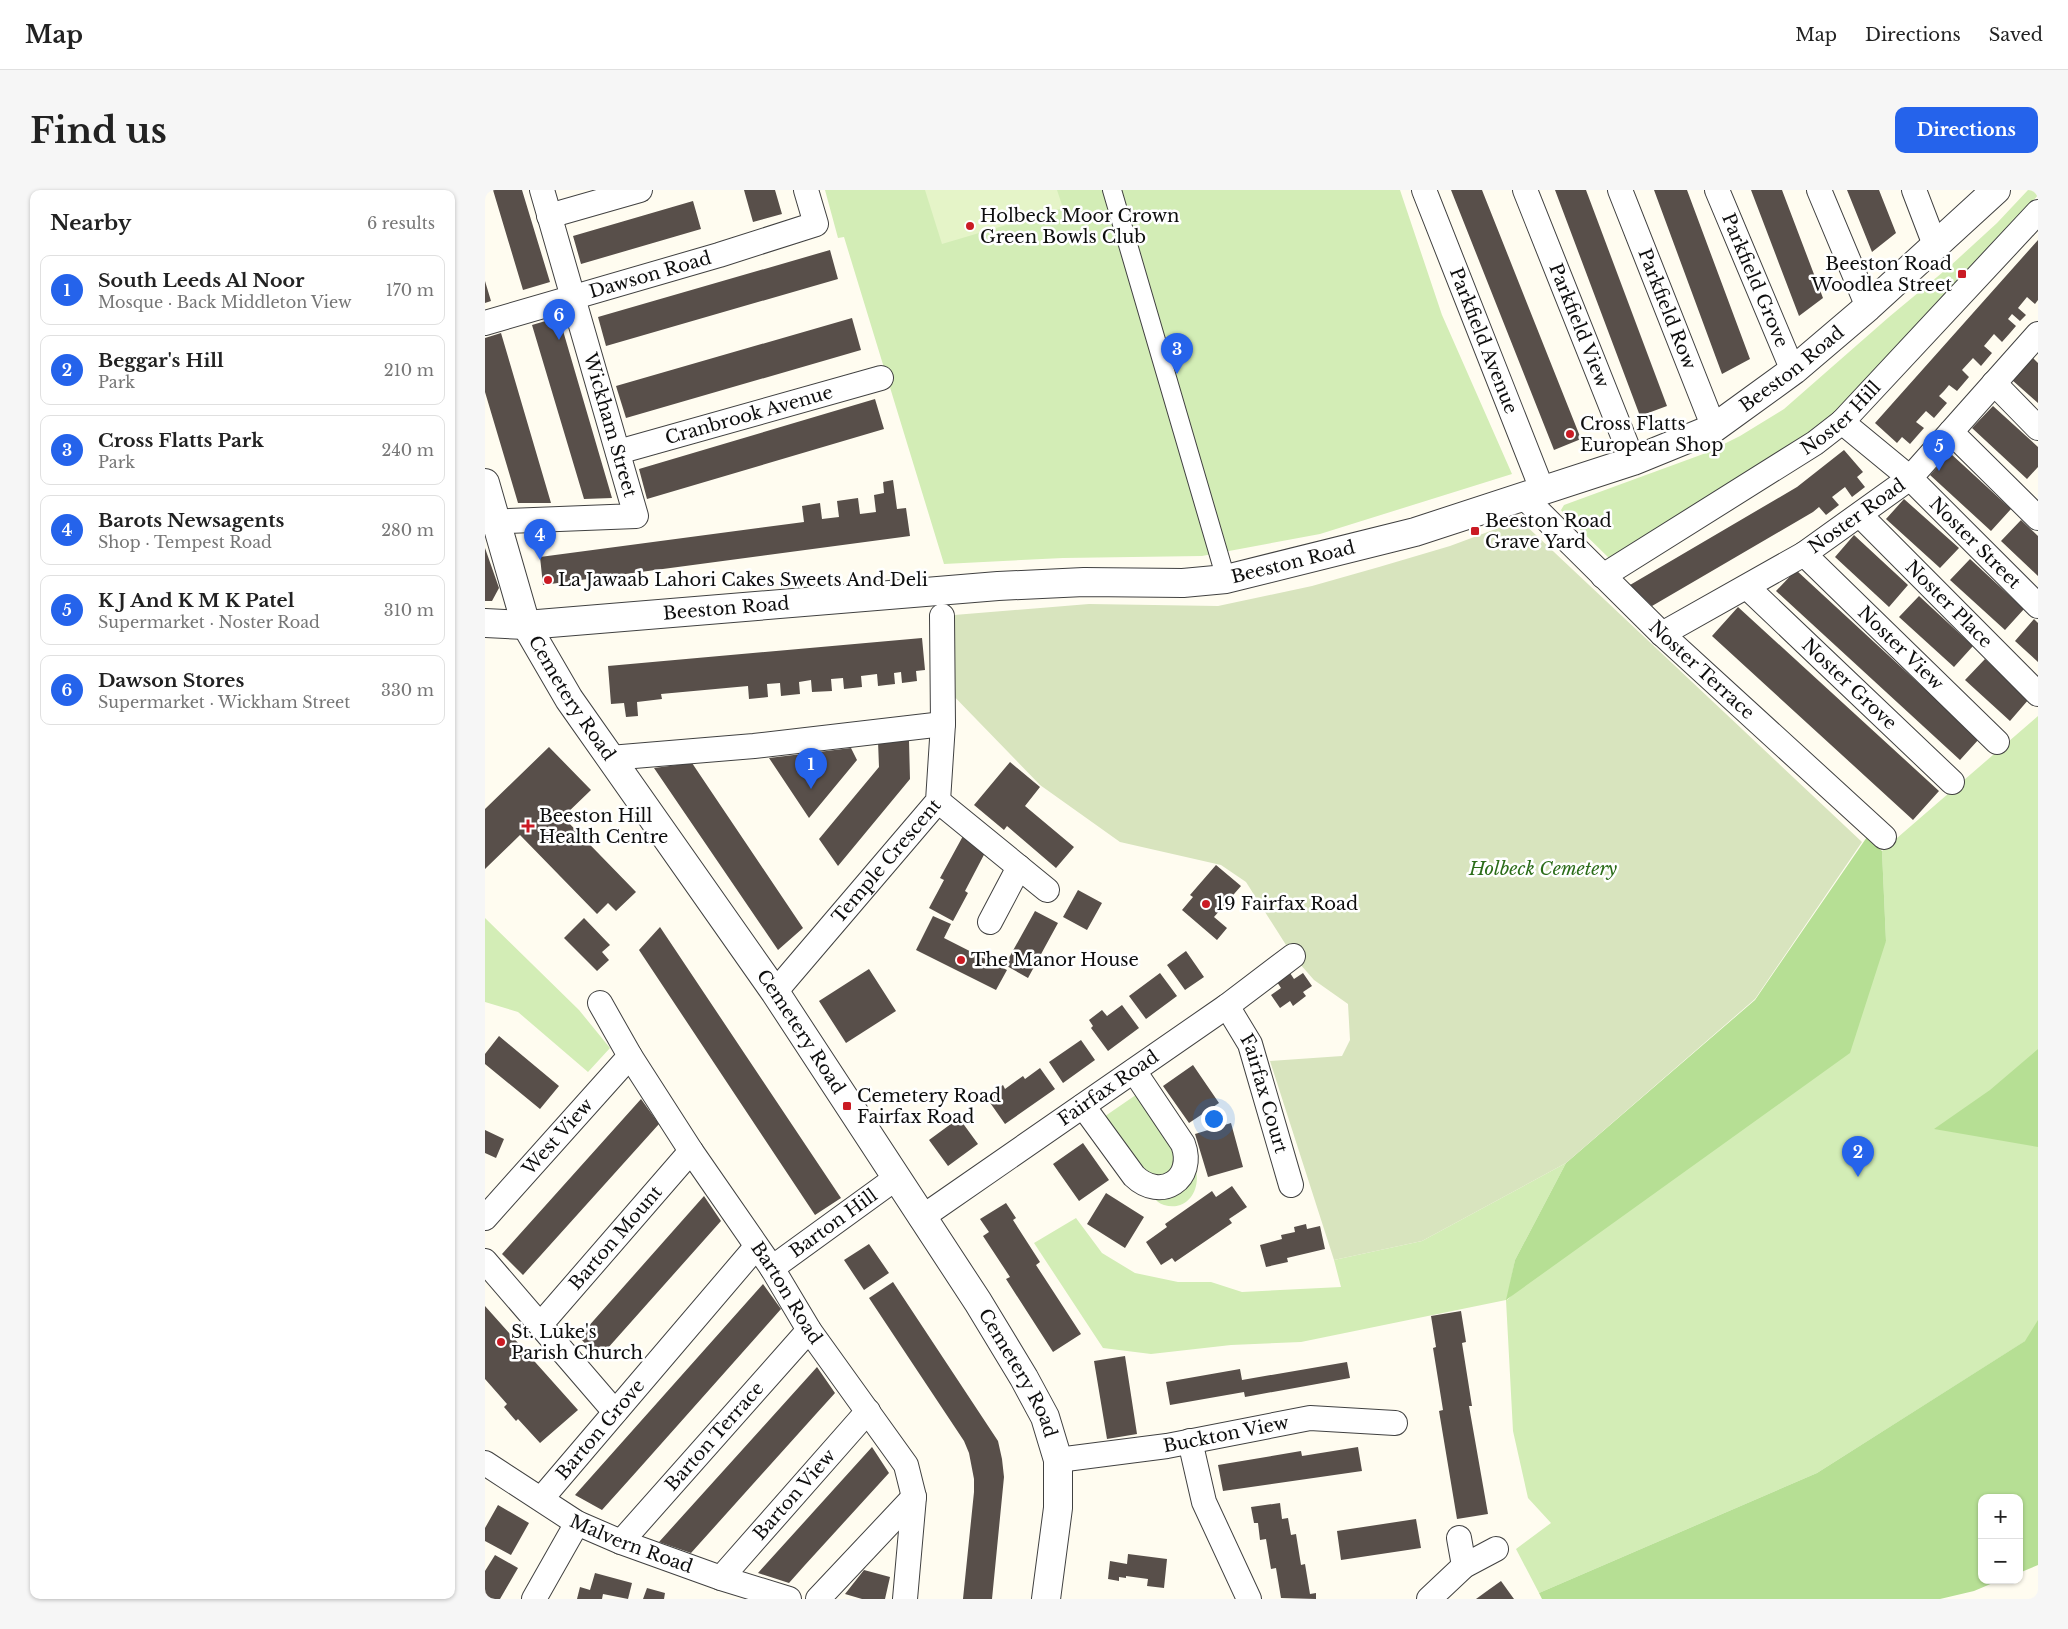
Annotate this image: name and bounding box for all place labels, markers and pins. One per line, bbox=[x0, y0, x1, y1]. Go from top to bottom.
place label: Holbeck Moor Crown Green Bowls Club bbox=[980, 205, 1179, 248]
marker: Holbeck Moor Crown Green Bowls Club bbox=[964, 220, 976, 232]
place label: Beeston Road Woodlea Street bbox=[1810, 253, 1952, 296]
marker: Beeston Road Woodlea Street bbox=[1956, 268, 1968, 280]
pin: 6 bbox=[543, 299, 575, 340]
pin: 3 bbox=[1161, 333, 1193, 374]
place label: Cross Flatts European Shop bbox=[1580, 413, 1723, 456]
marker: Cross Flatts European Shop bbox=[1564, 428, 1576, 440]
pin: 5 bbox=[1923, 430, 1955, 471]
place label: Beeston Road Grave Yard bbox=[1485, 510, 1612, 553]
pin: 4 bbox=[524, 519, 556, 560]
marker: Beeston Road Grave Yard bbox=[1469, 525, 1481, 537]
place label: La Jawaab Lahori Cakes Sweets And Deli bbox=[558, 569, 928, 591]
marker: La Jawaab Lahori Cakes Sweets And Deli bbox=[542, 574, 554, 586]
pin: 1 bbox=[795, 748, 827, 789]
place label: Beeston Hill Health Centre bbox=[539, 805, 668, 848]
marker: Beeston Hill Health Centre bbox=[521, 819, 535, 833]
place label: 19 Fairfax Road bbox=[1216, 893, 1358, 915]
marker: 19 Fairfax Road bbox=[1200, 898, 1212, 910]
place label: The Manor House bbox=[971, 949, 1139, 971]
marker: The Manor House bbox=[955, 954, 967, 966]
place label: Cemetery Road Fairfax Road bbox=[857, 1085, 1001, 1128]
marker: Cemetery Road Fairfax Road bbox=[841, 1100, 853, 1112]
pin: 2 bbox=[1842, 1136, 1874, 1177]
place label: St. Luke's Parish Church bbox=[511, 1321, 643, 1364]
marker: St. Luke's Parish Church bbox=[495, 1336, 507, 1348]

